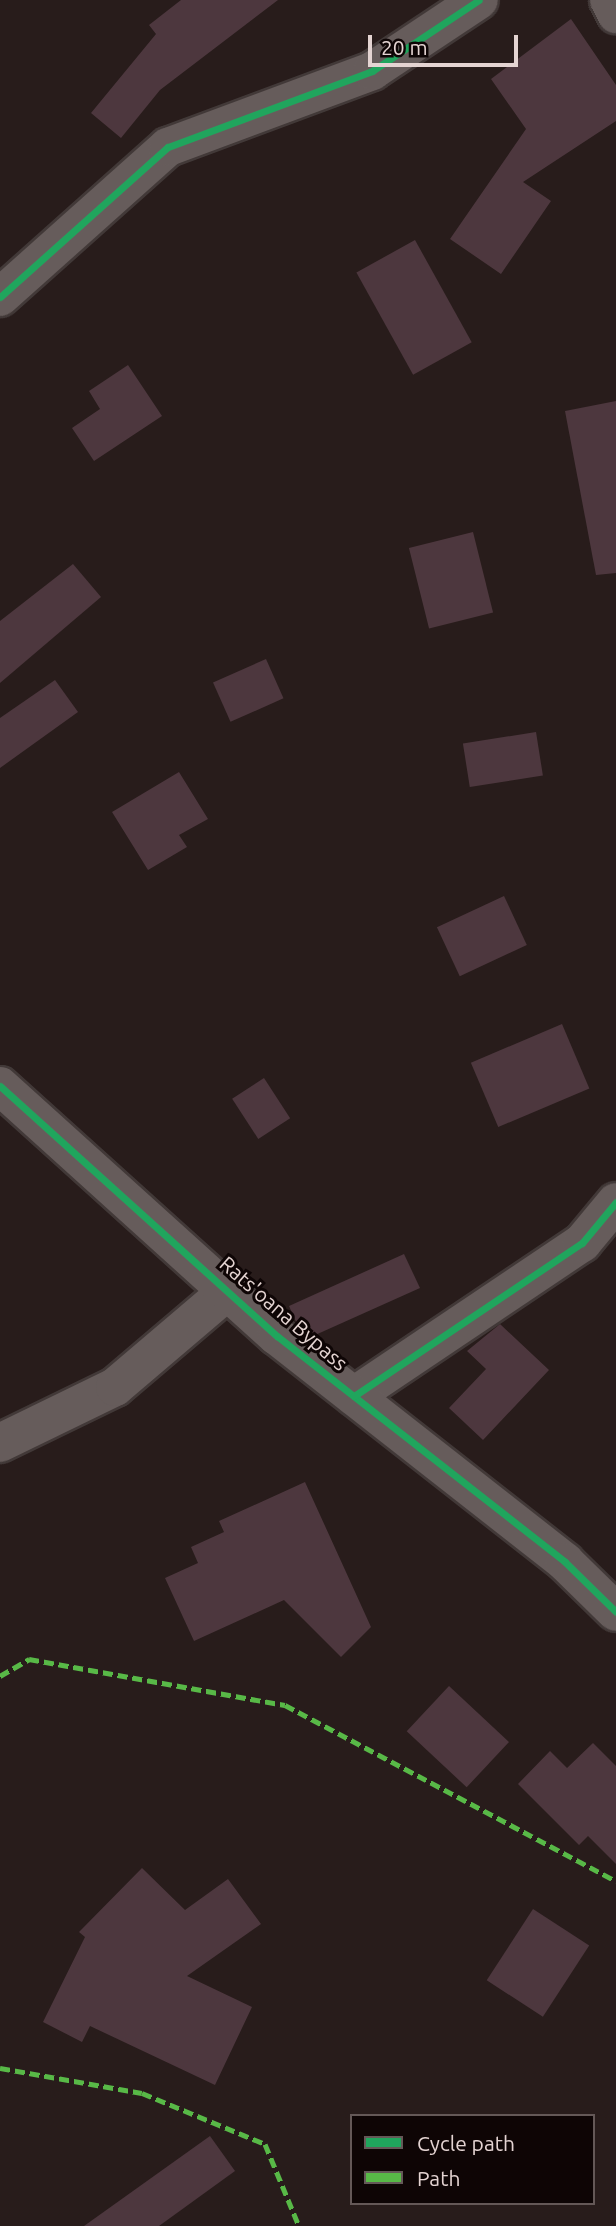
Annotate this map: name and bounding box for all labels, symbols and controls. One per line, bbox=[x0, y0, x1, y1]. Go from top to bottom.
scale bar bbox=[371, 21, 522, 65]
text: 20 m bbox=[381, 35, 428, 59]
street label: Rats'oana Bypass bbox=[215, 1251, 353, 1375]
legend bbox=[350, 2114, 595, 2205]
text: Cycle path bbox=[417, 2131, 515, 2155]
text: Path bbox=[417, 2166, 460, 2190]

